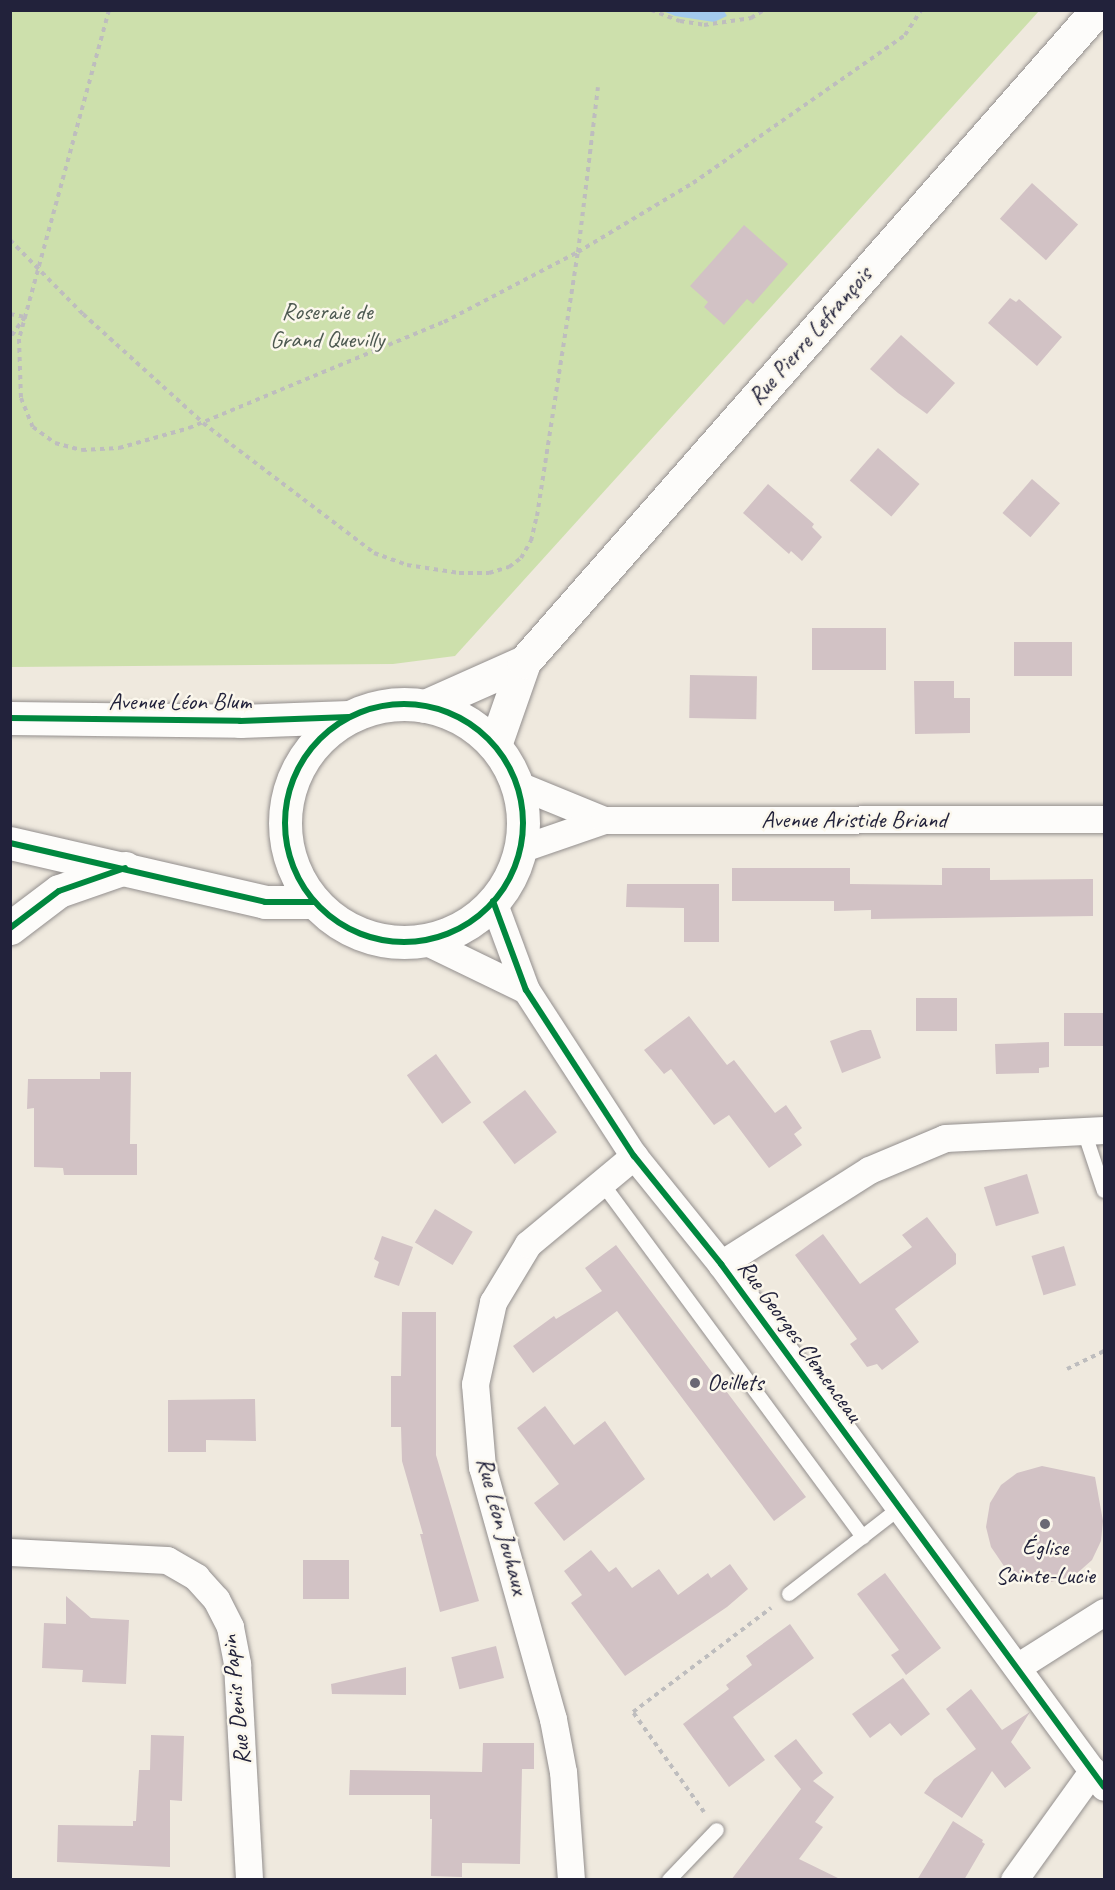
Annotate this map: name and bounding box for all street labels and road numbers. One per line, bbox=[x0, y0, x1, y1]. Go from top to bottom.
street label: Rue Pierre Lefrançois bbox=[742, 261, 878, 411]
street label: Avenue Léon Blum bbox=[108, 688, 252, 716]
street label: Avenue Aristide Briand bbox=[761, 806, 947, 834]
street label: Rue Georges Clemenceau bbox=[731, 1254, 869, 1428]
street label: Rue Léon Jouhaux bbox=[470, 1455, 534, 1597]
street label: Rue Denis Papin bbox=[215, 1633, 257, 1767]

